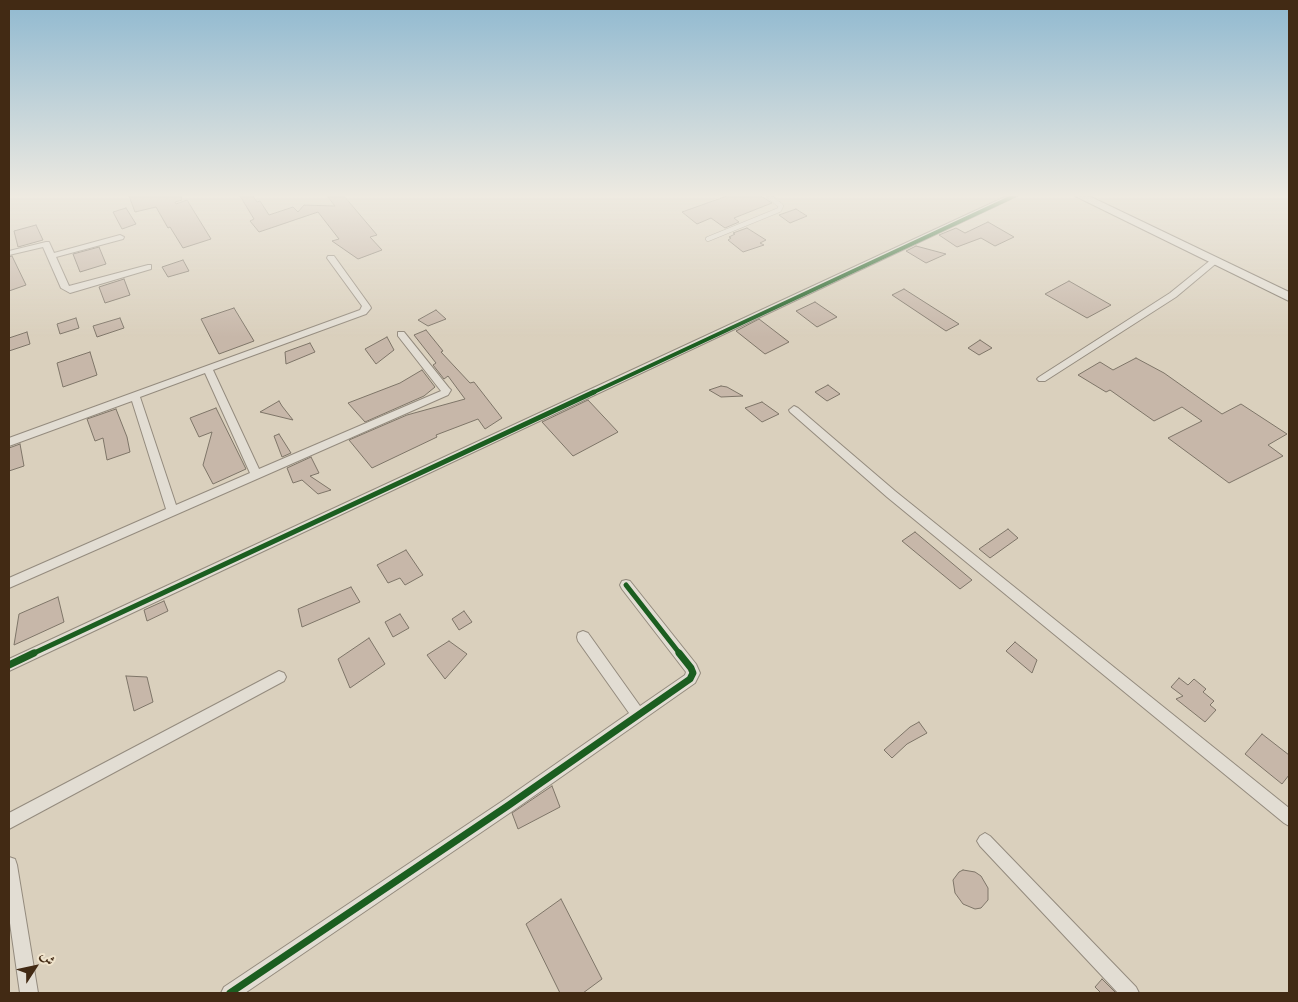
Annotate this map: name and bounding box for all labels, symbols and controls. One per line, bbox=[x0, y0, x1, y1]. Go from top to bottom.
north arrow bbox=[10, 942, 60, 992]
text: ش bbox=[37, 948, 59, 969]

